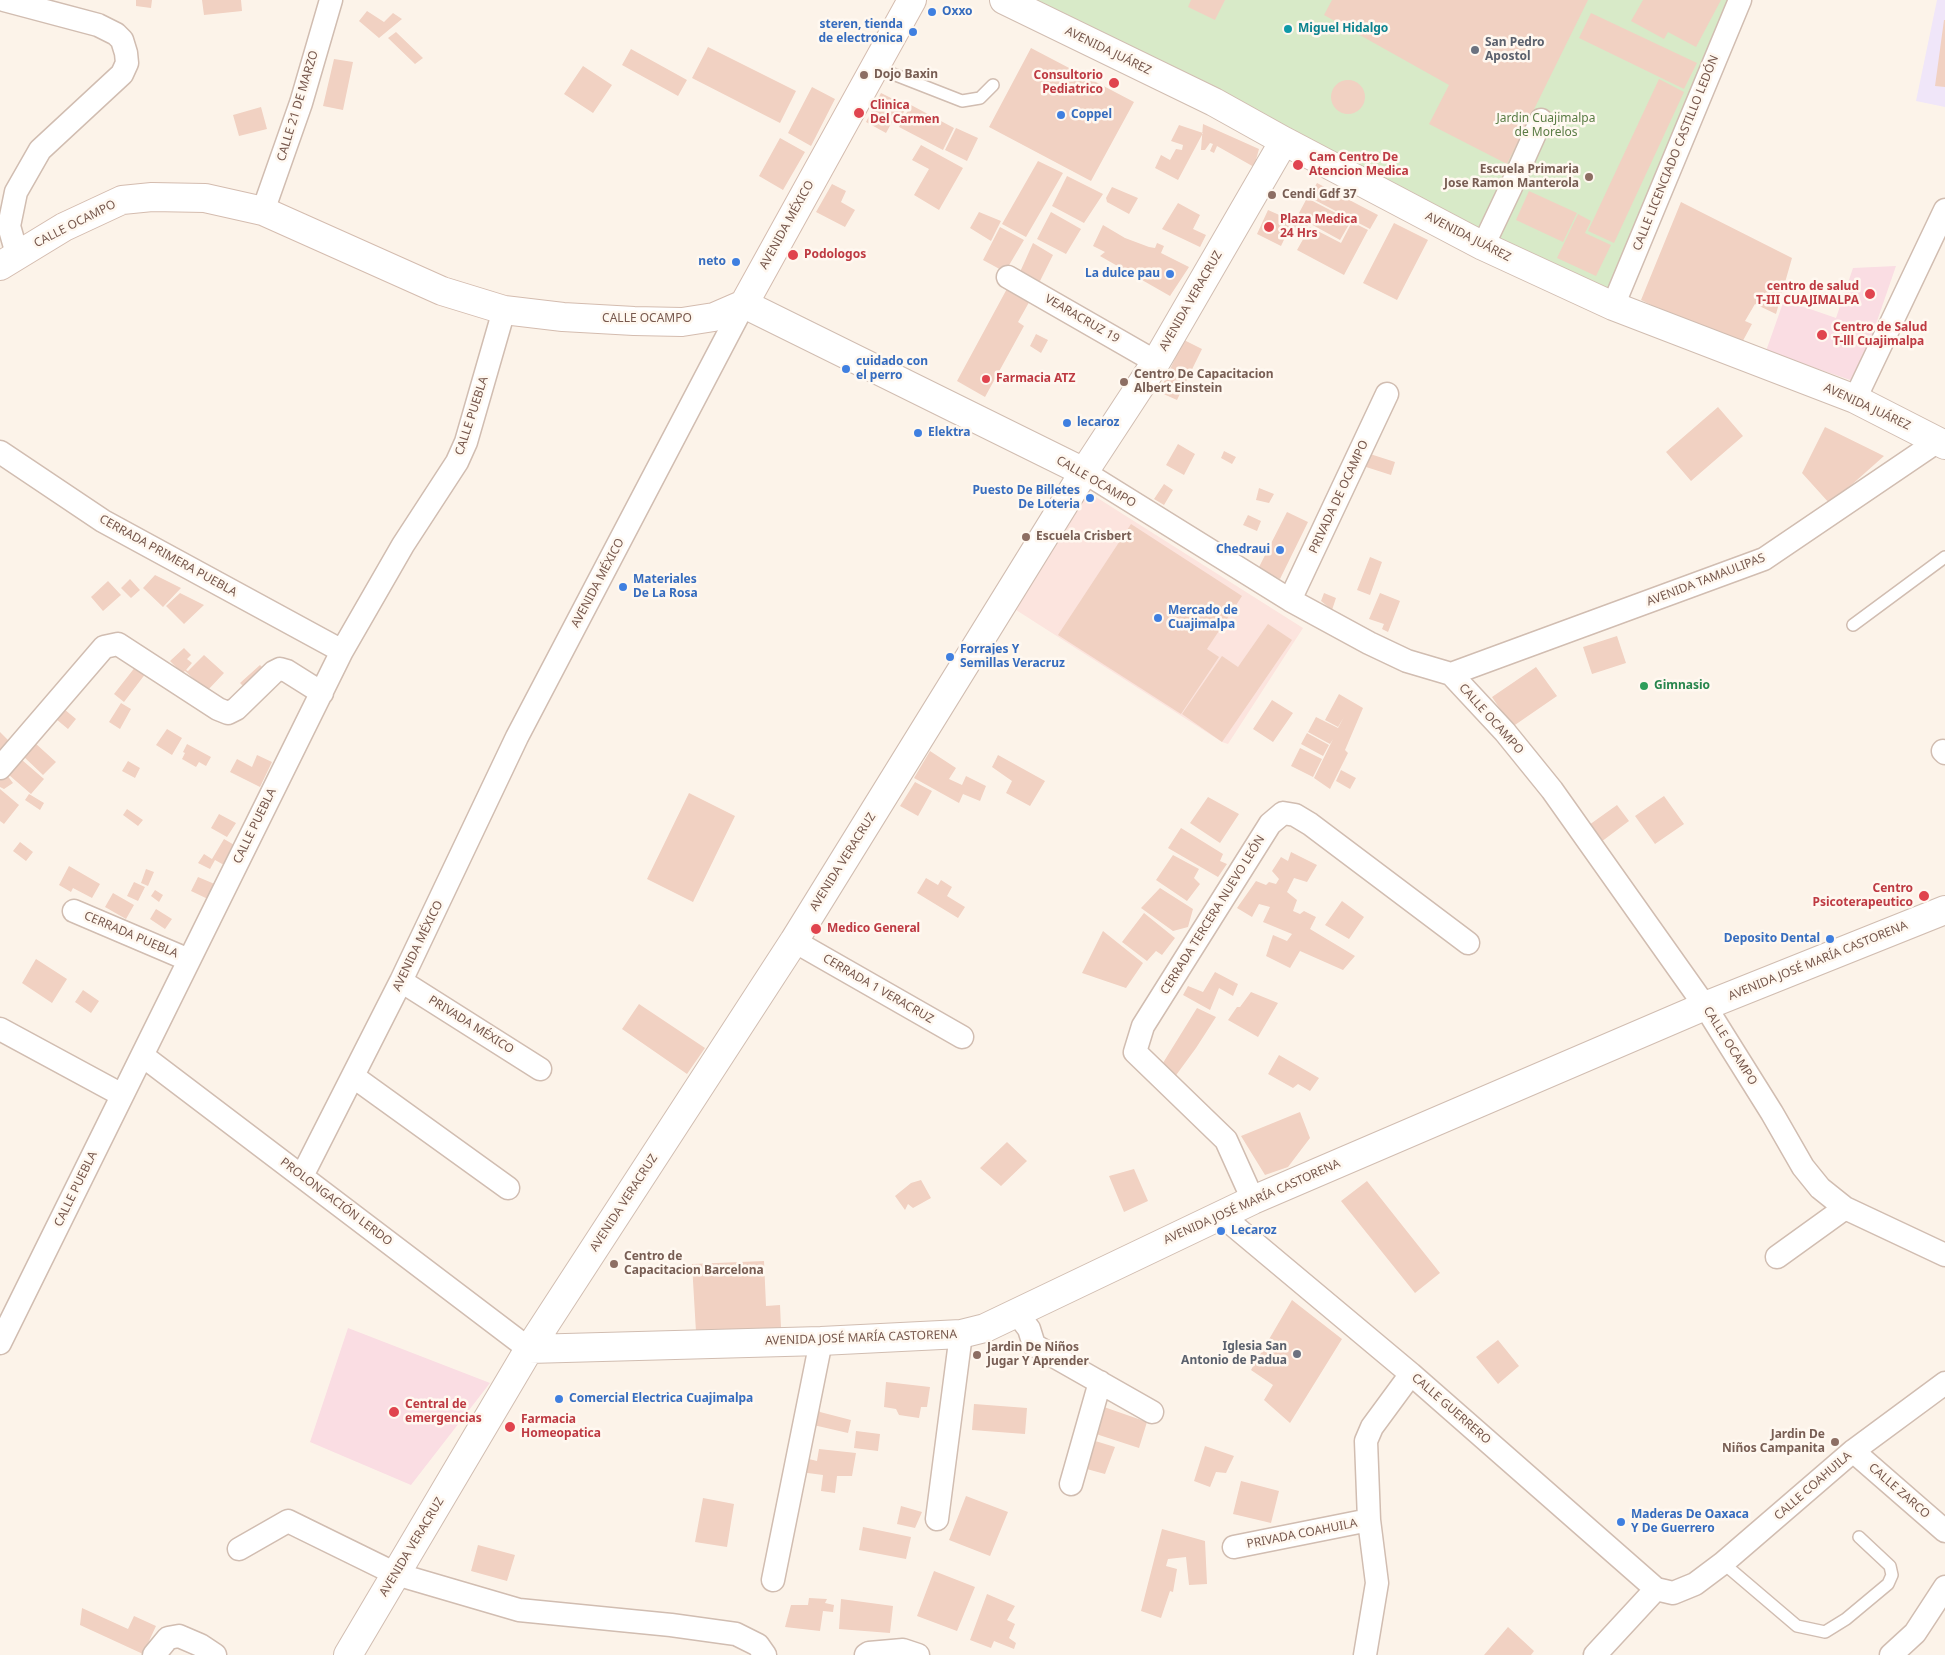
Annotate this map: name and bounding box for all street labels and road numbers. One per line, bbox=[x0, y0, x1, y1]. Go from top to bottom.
street label: AVENIDA JUÁREZ bbox=[1063, 24, 1153, 78]
street label: CALLE 21 DE MARZO bbox=[274, 49, 322, 163]
street label: CALLE LICENCIADO CASTILLO LEDÓN bbox=[1630, 53, 1722, 253]
street label: AVENIDA MÉXICO bbox=[757, 178, 817, 272]
street label: CALLE OCAMPO bbox=[32, 197, 118, 251]
street label: AVENIDA JUÁREZ bbox=[1423, 209, 1513, 265]
street label: AVENIDA VERACRUZ bbox=[1157, 248, 1225, 354]
street label: VEARACRUZ 19 bbox=[1042, 292, 1122, 346]
street label: CALLE OCAMPO bbox=[602, 312, 692, 326]
street label: CALLE PUEBLA bbox=[452, 375, 492, 457]
street label: AVENIDA JUÁREZ bbox=[1821, 381, 1913, 433]
street label: PRIVADA DE OCAMPO bbox=[1306, 438, 1372, 556]
street label: CALLE OCAMPO bbox=[1054, 453, 1138, 511]
street label: CERRADA PRIMERA PUEBLA bbox=[97, 512, 239, 600]
street label: AVENIDA MÉXICO bbox=[568, 536, 628, 630]
street label: AVENIDA TAMAULIPAS bbox=[1645, 551, 1767, 609]
street label: CALLE OCAMPO bbox=[1456, 681, 1526, 757]
street label: CALLE PUEBLA bbox=[231, 786, 279, 866]
street label: AVENIDA VERACRUZ bbox=[807, 810, 879, 914]
street label: CERRADA TERCERA NUEVO LEÓN bbox=[1158, 833, 1268, 997]
street label: AVENIDA MÉXICO bbox=[390, 898, 446, 994]
street label: CERRADA PUEBLA bbox=[82, 909, 180, 961]
street label: AVENIDA JOSÉ MARÍA CASTORENA bbox=[1726, 918, 1910, 1004]
street label: CERRADA 1 VERACRUZ bbox=[820, 951, 936, 1027]
street label: PRIVADA MÉXICO bbox=[426, 993, 516, 1057]
street label: CALLE OCAMPO bbox=[1700, 1004, 1760, 1088]
street label: CALLE PUEBLA bbox=[52, 1149, 100, 1229]
street label: AVENIDA VERACRUZ bbox=[587, 1152, 661, 1254]
street label: PROLONGACIÓN LERDO bbox=[277, 1155, 395, 1249]
street label: AVENIDA JOSÉ MARÍA CASTORENA bbox=[1161, 1156, 1343, 1248]
street label: AVENIDA JOSÉ MARÍA CASTORENA bbox=[765, 1327, 957, 1349]
street label: CALLE GUERRERO bbox=[1408, 1371, 1494, 1447]
street label: CALLE COAHUILA bbox=[1772, 1449, 1854, 1523]
street label: CALLE ZARCO bbox=[1865, 1461, 1933, 1521]
street label: AVENIDA VERACRUZ bbox=[377, 1495, 447, 1599]
street label: PRIVADA COAHUILA bbox=[1245, 1516, 1359, 1552]

